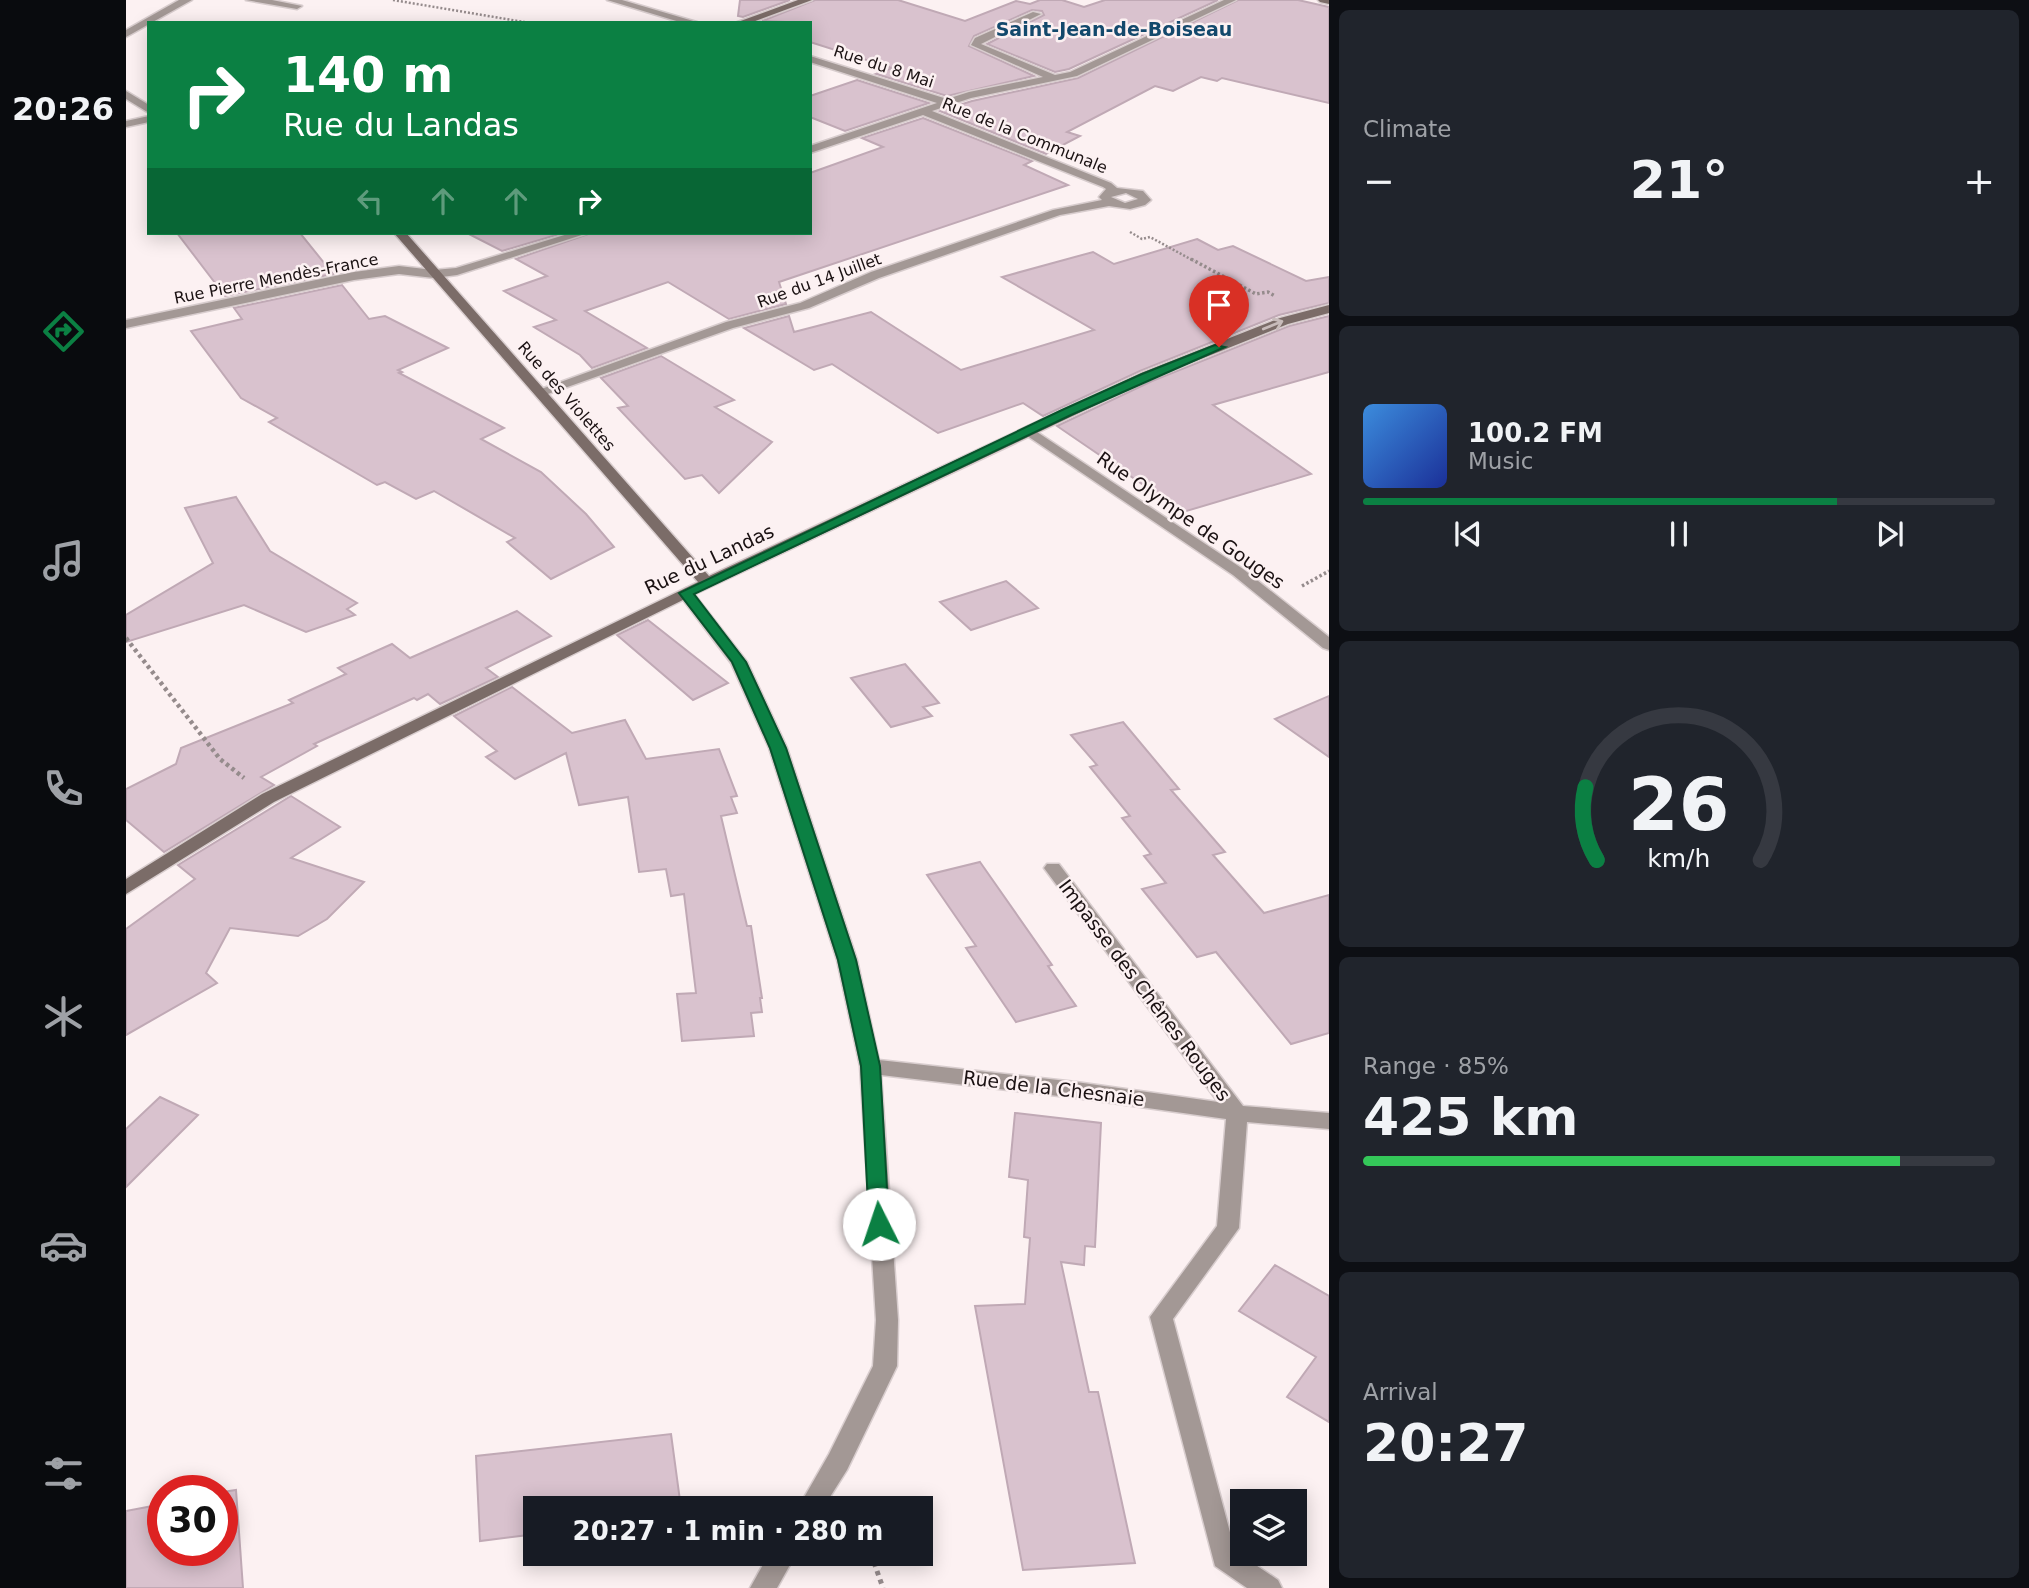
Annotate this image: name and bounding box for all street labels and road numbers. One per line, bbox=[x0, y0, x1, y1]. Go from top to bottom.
street label: Rue du 8 Mai bbox=[831, 41, 936, 92]
street label: Rue de la Communale bbox=[939, 94, 1110, 177]
street label: Rue Pierre Mendès-France bbox=[172, 249, 380, 308]
street label: Rue du 14 Juillet bbox=[755, 249, 884, 312]
street label: Rue des Violettes bbox=[514, 338, 619, 455]
street label: Rue Olympe de Gouges bbox=[1093, 447, 1289, 593]
street label: Rue du Landas bbox=[641, 519, 777, 599]
street label: Impasse des Chênes Rouges bbox=[1055, 875, 1235, 1105]
street label: Rue de la Chesnaie bbox=[962, 1066, 1146, 1110]

